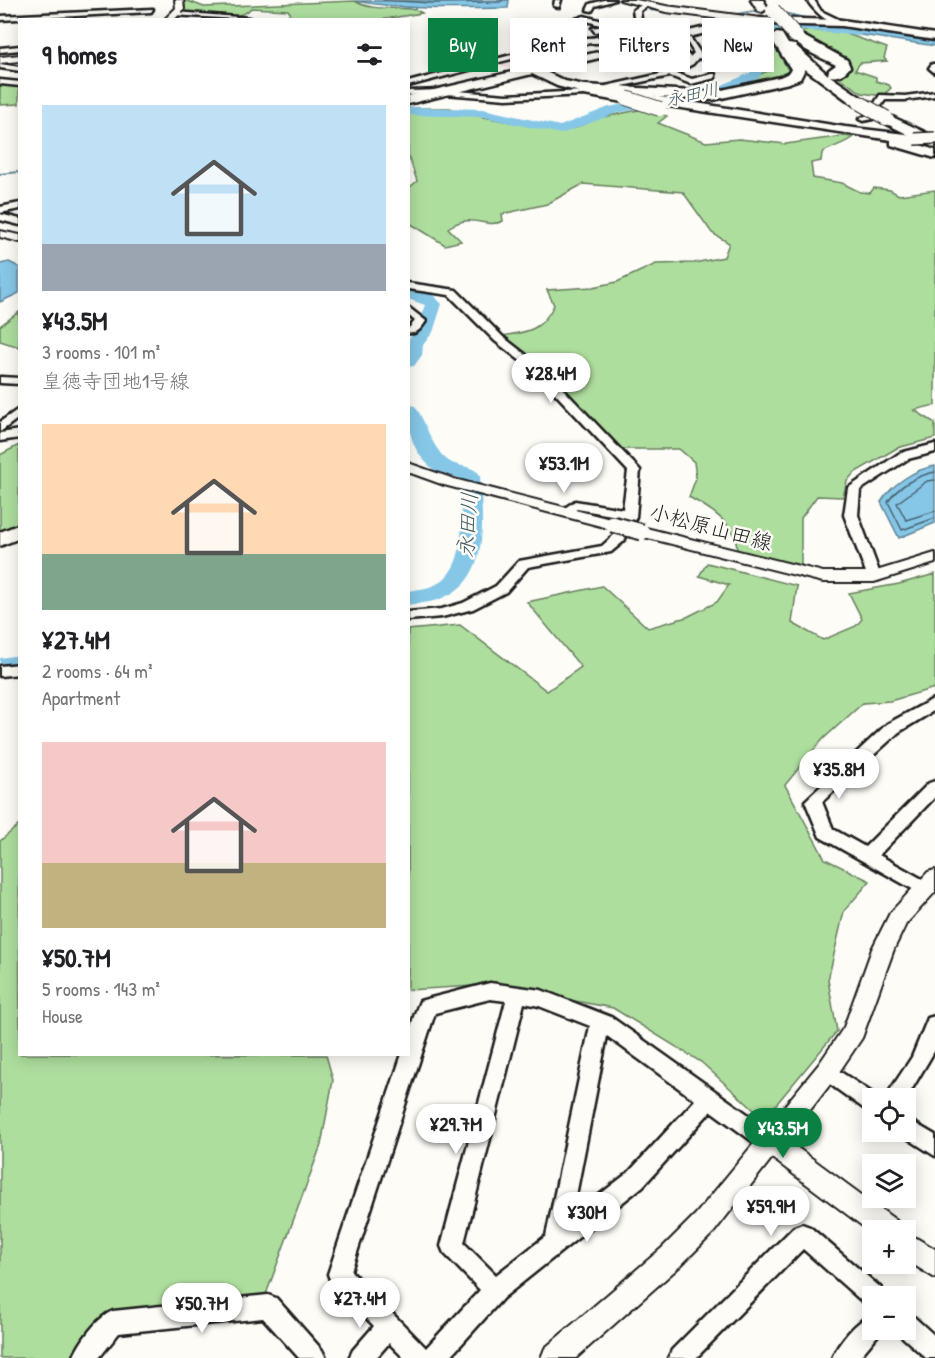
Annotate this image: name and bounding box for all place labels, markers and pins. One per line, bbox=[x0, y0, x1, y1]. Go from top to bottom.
pin: ¥28.4M bbox=[502, 353, 600, 404]
pin: ¥53.1M bbox=[515, 443, 613, 494]
pin: ¥35.8M bbox=[790, 749, 888, 800]
pin: ¥29.7M bbox=[407, 1104, 505, 1155]
pin: ¥43.5M bbox=[734, 1108, 832, 1159]
pin: ¥59.9M bbox=[722, 1186, 820, 1237]
pin: ¥30M bbox=[551, 1192, 623, 1243]
pin: ¥27.4M bbox=[311, 1278, 409, 1329]
pin: ¥50.7M bbox=[153, 1283, 251, 1334]

